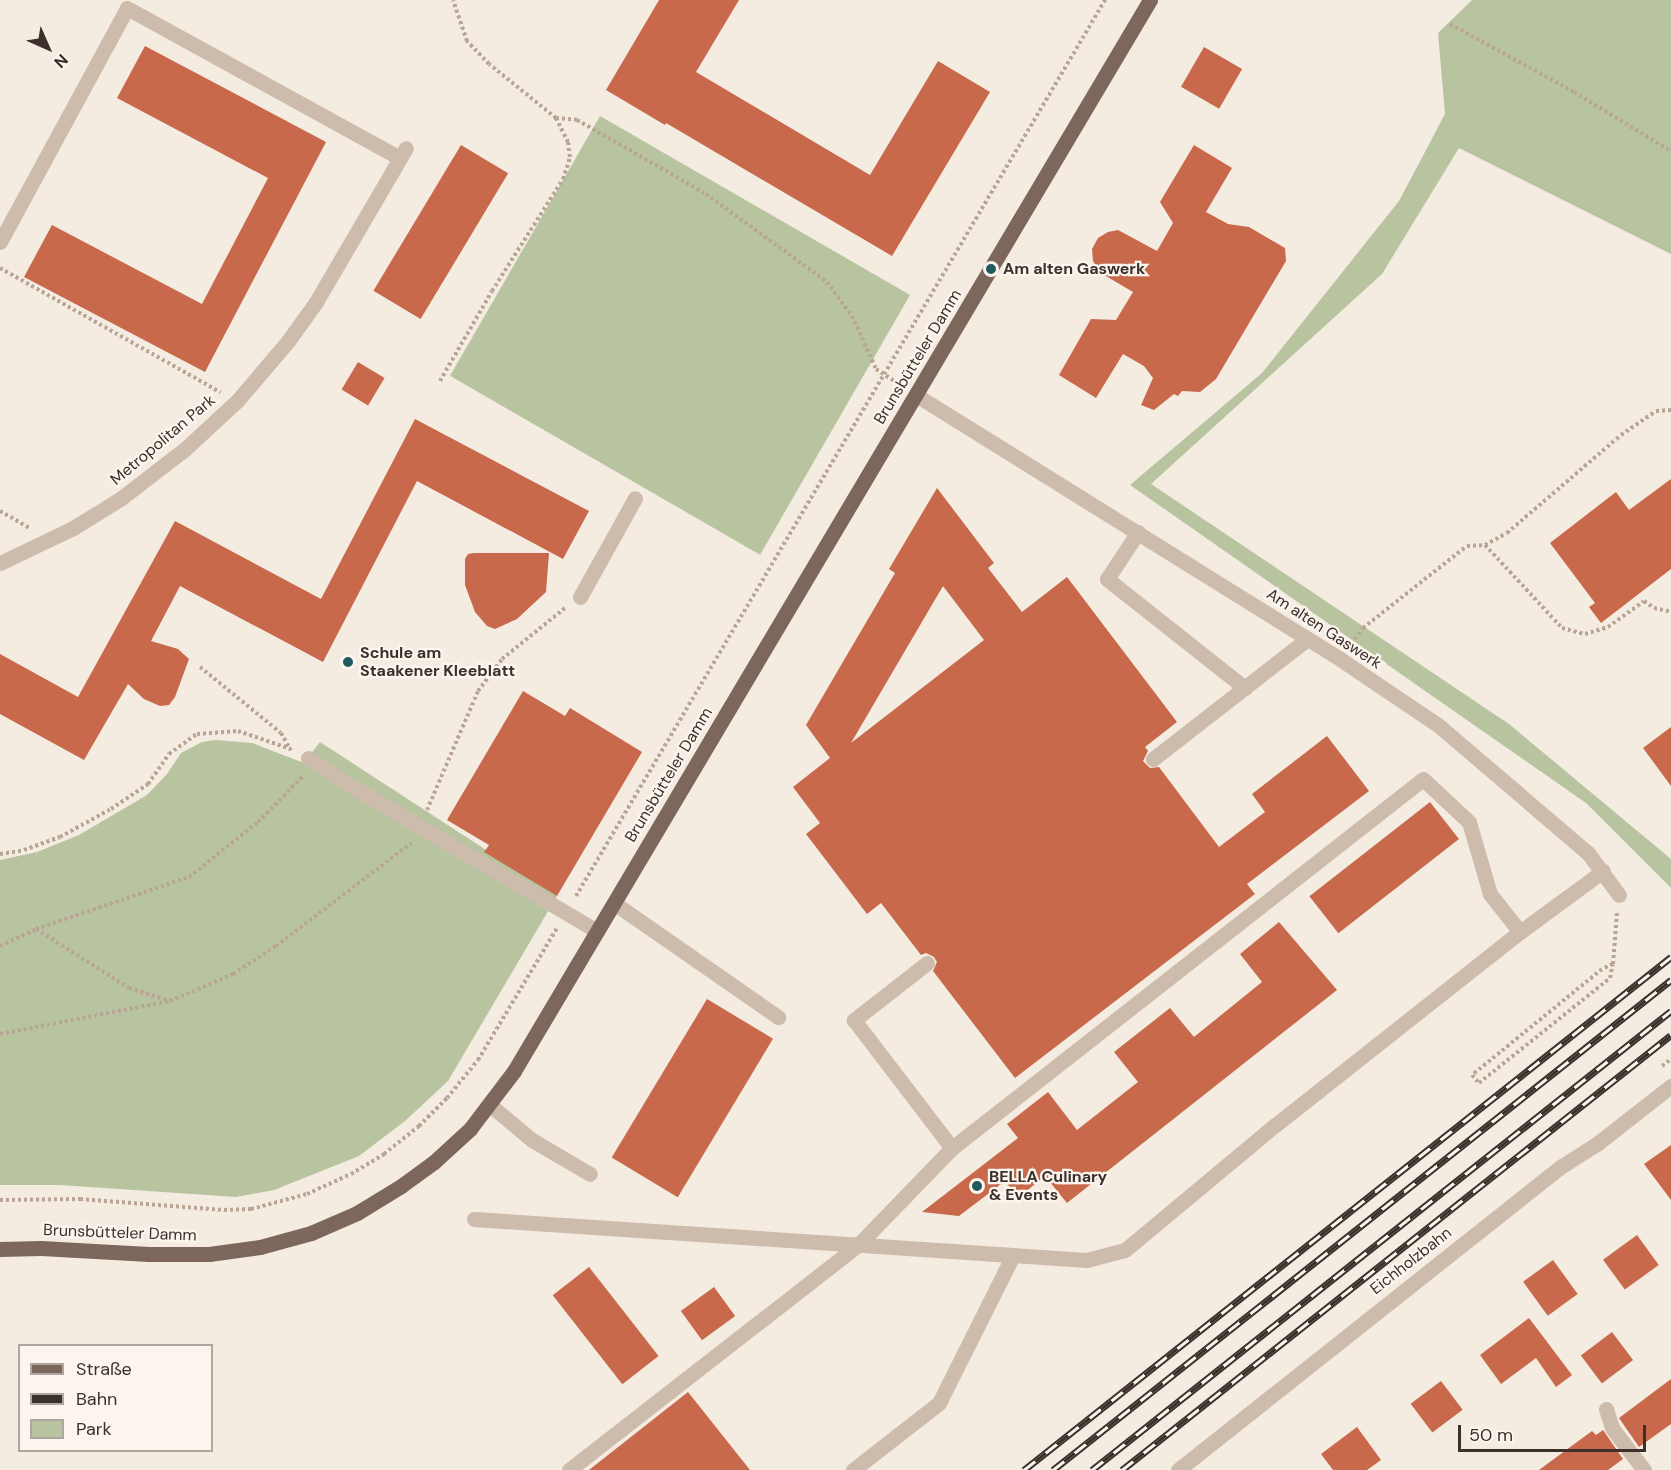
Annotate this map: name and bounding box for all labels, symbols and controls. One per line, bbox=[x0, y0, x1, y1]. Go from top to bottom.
north arrow bbox=[18, 18, 78, 78]
text: N bbox=[50, 50, 73, 73]
place label: Am alten Gaswerk bbox=[1003, 259, 1145, 279]
marker: Am alten Gaswerk bbox=[984, 262, 998, 276]
street label: Brunsbütteler Damm bbox=[870, 286, 966, 428]
street label: Metropolitan Park bbox=[107, 391, 219, 489]
street label: Am alten Gaswerk bbox=[1263, 585, 1385, 673]
place label: Schule am Staakener Kleeblatt bbox=[360, 643, 515, 681]
marker: Schule am Staakener Kleeblatt bbox=[341, 655, 355, 669]
street label: Brunsbütteler Damm bbox=[621, 704, 717, 846]
place label: BELLA Culinary & Events bbox=[989, 1167, 1107, 1205]
marker: BELLA Culinary & Events bbox=[970, 1179, 984, 1193]
street label: Brunsbütteler Damm bbox=[43, 1221, 197, 1245]
street label: Eichholzbahn bbox=[1367, 1223, 1455, 1299]
legend bbox=[18, 1344, 213, 1452]
text: Straße bbox=[76, 1357, 132, 1381]
text: Bahn bbox=[76, 1387, 117, 1411]
scale bar bbox=[1461, 1413, 1648, 1451]
text: Park bbox=[76, 1417, 112, 1441]
text: 50 m bbox=[1469, 1423, 1513, 1447]

